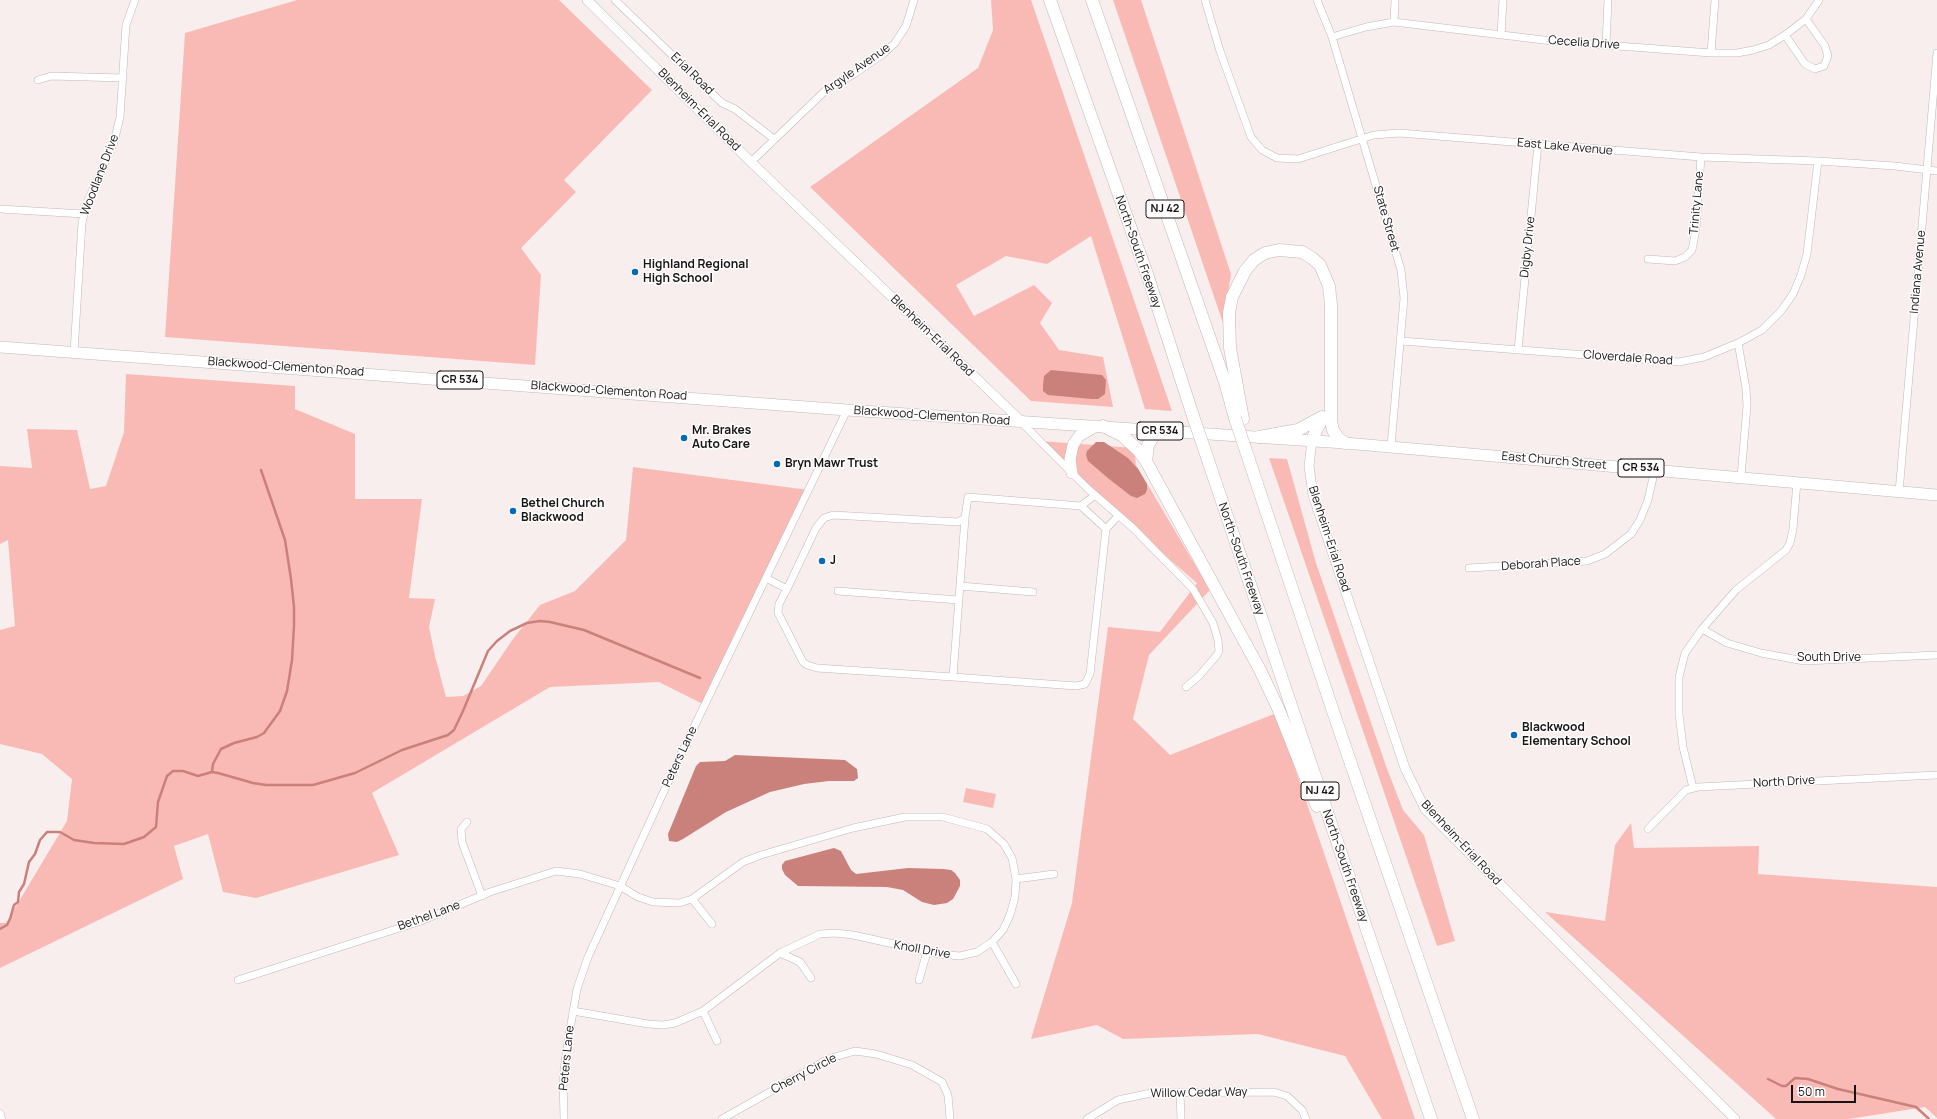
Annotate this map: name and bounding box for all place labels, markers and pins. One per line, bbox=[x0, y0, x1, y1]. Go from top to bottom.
place label: Highland Regional High School bbox=[643, 258, 749, 286]
marker: Highland Regional High School bbox=[630, 267, 640, 277]
place label: Mr. Brakes Auto Care bbox=[692, 424, 751, 452]
marker: Mr. Brakes Auto Care bbox=[679, 433, 689, 443]
place label: Bryn Mawr Trust bbox=[785, 457, 878, 471]
marker: Bryn Mawr Trust bbox=[772, 459, 782, 469]
place label: Bethel Church Blackwood bbox=[521, 497, 604, 525]
marker: Bethel Church Blackwood bbox=[508, 506, 518, 516]
place label: J bbox=[830, 554, 836, 568]
marker: J bbox=[817, 556, 827, 566]
place label: Blackwood Elementary School bbox=[1522, 721, 1631, 749]
marker: Blackwood Elementary School bbox=[1509, 730, 1519, 740]

